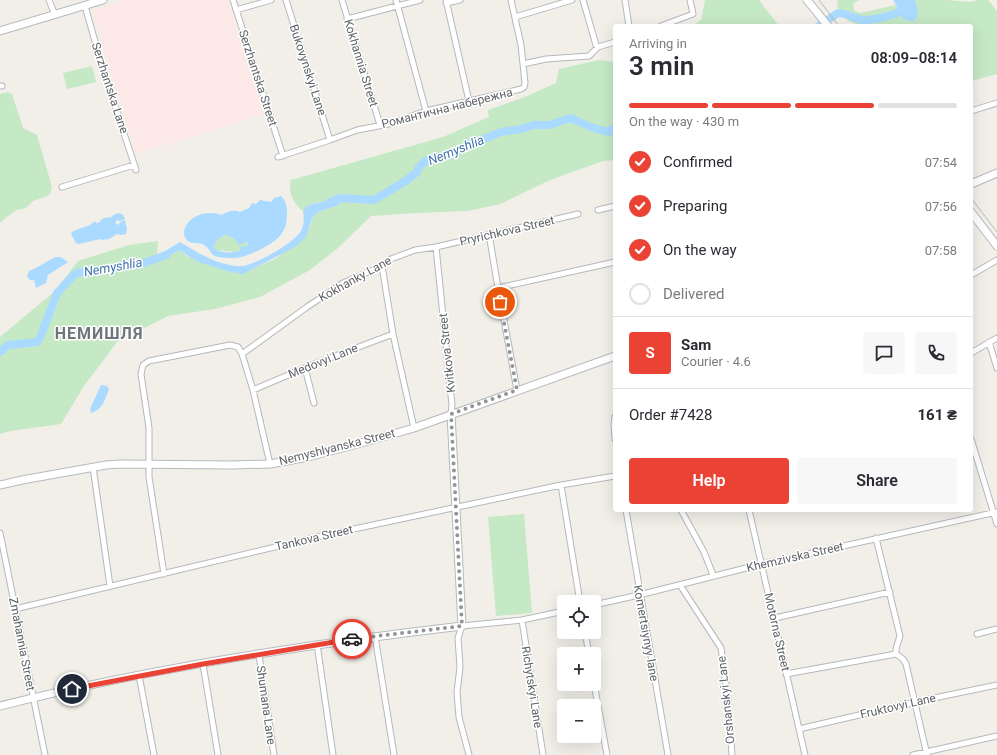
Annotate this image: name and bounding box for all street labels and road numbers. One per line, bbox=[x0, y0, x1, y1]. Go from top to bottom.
street label: Kokhannia Street bbox=[341, 18, 381, 109]
street label: Bukovynskyi Lane bbox=[287, 23, 329, 117]
street label: Serzhantska Street bbox=[236, 28, 280, 128]
street label: Serzhantska Lane bbox=[89, 41, 131, 135]
street label: Романтична набережна bbox=[380, 85, 514, 131]
street label: Pryrichkova Street bbox=[458, 213, 556, 249]
street label: Kokhanky Lane bbox=[316, 253, 394, 305]
street label: Kvitkova Street bbox=[436, 313, 458, 393]
street label: Medovyi Lane bbox=[286, 341, 360, 381]
street label: Nemyshlyanska Street bbox=[278, 426, 397, 468]
street label: Tankova Street bbox=[274, 522, 354, 554]
street label: Khemzivska Street bbox=[745, 539, 845, 575]
street label: Komertsiynyy lane bbox=[631, 584, 661, 682]
street label: Motorna Street bbox=[761, 592, 793, 673]
street label: Zmahannia Street bbox=[6, 596, 38, 692]
street label: Richytskyi Lane bbox=[519, 645, 545, 729]
street label: Orshanskyi Lane bbox=[714, 655, 738, 745]
street label: Shumana Lane bbox=[254, 665, 278, 745]
street label: Fruktovyi Lane bbox=[859, 690, 937, 722]

